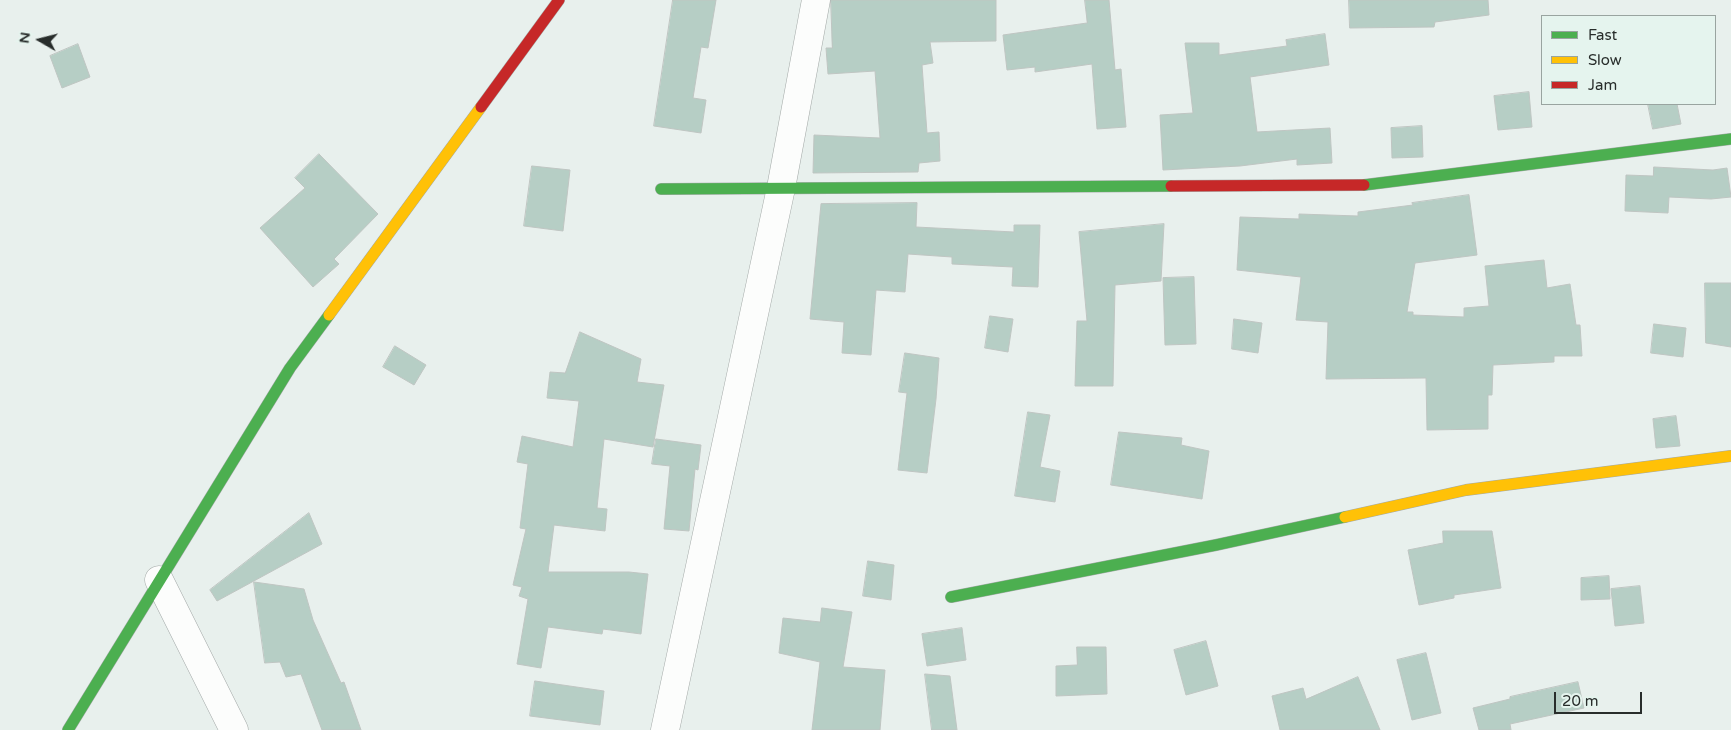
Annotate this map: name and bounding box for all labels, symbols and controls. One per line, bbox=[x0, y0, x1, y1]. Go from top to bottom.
north arrow bbox=[15, 15, 65, 65]
legend bbox=[1541, 15, 1716, 105]
text: Fast bbox=[1588, 26, 1617, 44]
text: N bbox=[15, 31, 34, 45]
text: Slow bbox=[1588, 51, 1622, 69]
text: Jam bbox=[1588, 76, 1617, 94]
scale bar bbox=[1556, 682, 1644, 714]
text: 20 m bbox=[1562, 692, 1599, 710]

